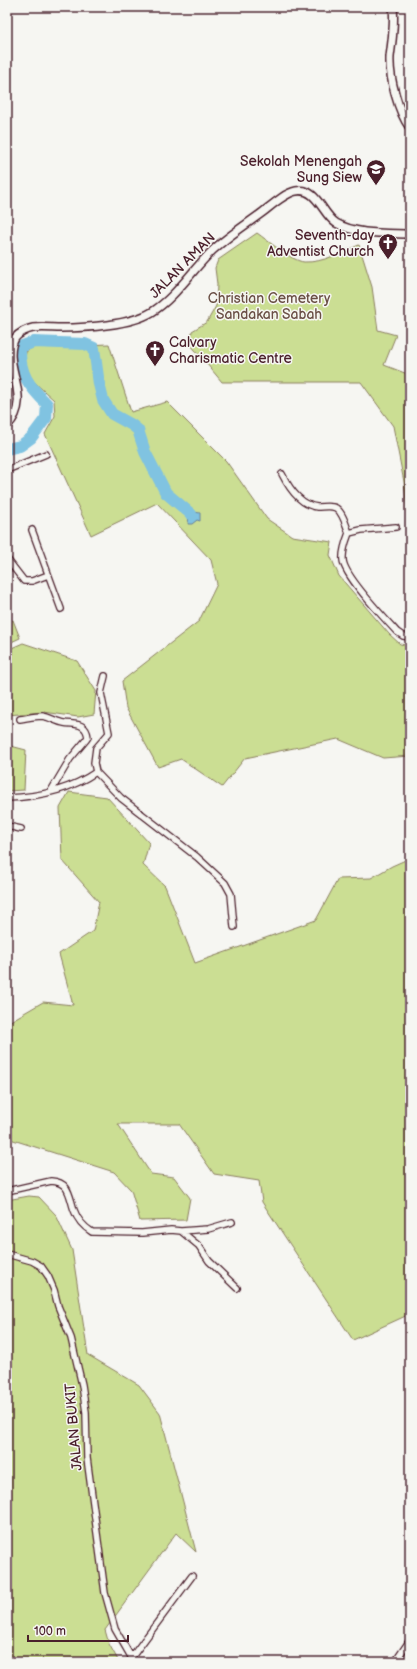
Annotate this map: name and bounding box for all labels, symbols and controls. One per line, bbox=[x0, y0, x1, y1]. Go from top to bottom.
place label: Sekolah Menengah Sung Siew bbox=[240, 153, 363, 186]
school or university icon: Sekolah Menengah Sung Siew bbox=[365, 158, 387, 186]
place label: Seventh-day Adventist Church bbox=[267, 227, 375, 260]
street label: JALAN AMAN bbox=[146, 229, 219, 302]
church icon: Seventh-day Adventist Church bbox=[377, 232, 399, 260]
park label: Christian Cemetery Sandakan Sabah bbox=[208, 290, 331, 323]
place label: Calvary Charismatic Centre bbox=[169, 334, 292, 367]
church icon: Calvary Charismatic Centre bbox=[144, 339, 166, 367]
street label: JALAN BUKIT bbox=[61, 1382, 86, 1471]
scale bar bbox=[28, 1617, 128, 1643]
text: 100 m bbox=[34, 1624, 66, 1639]

